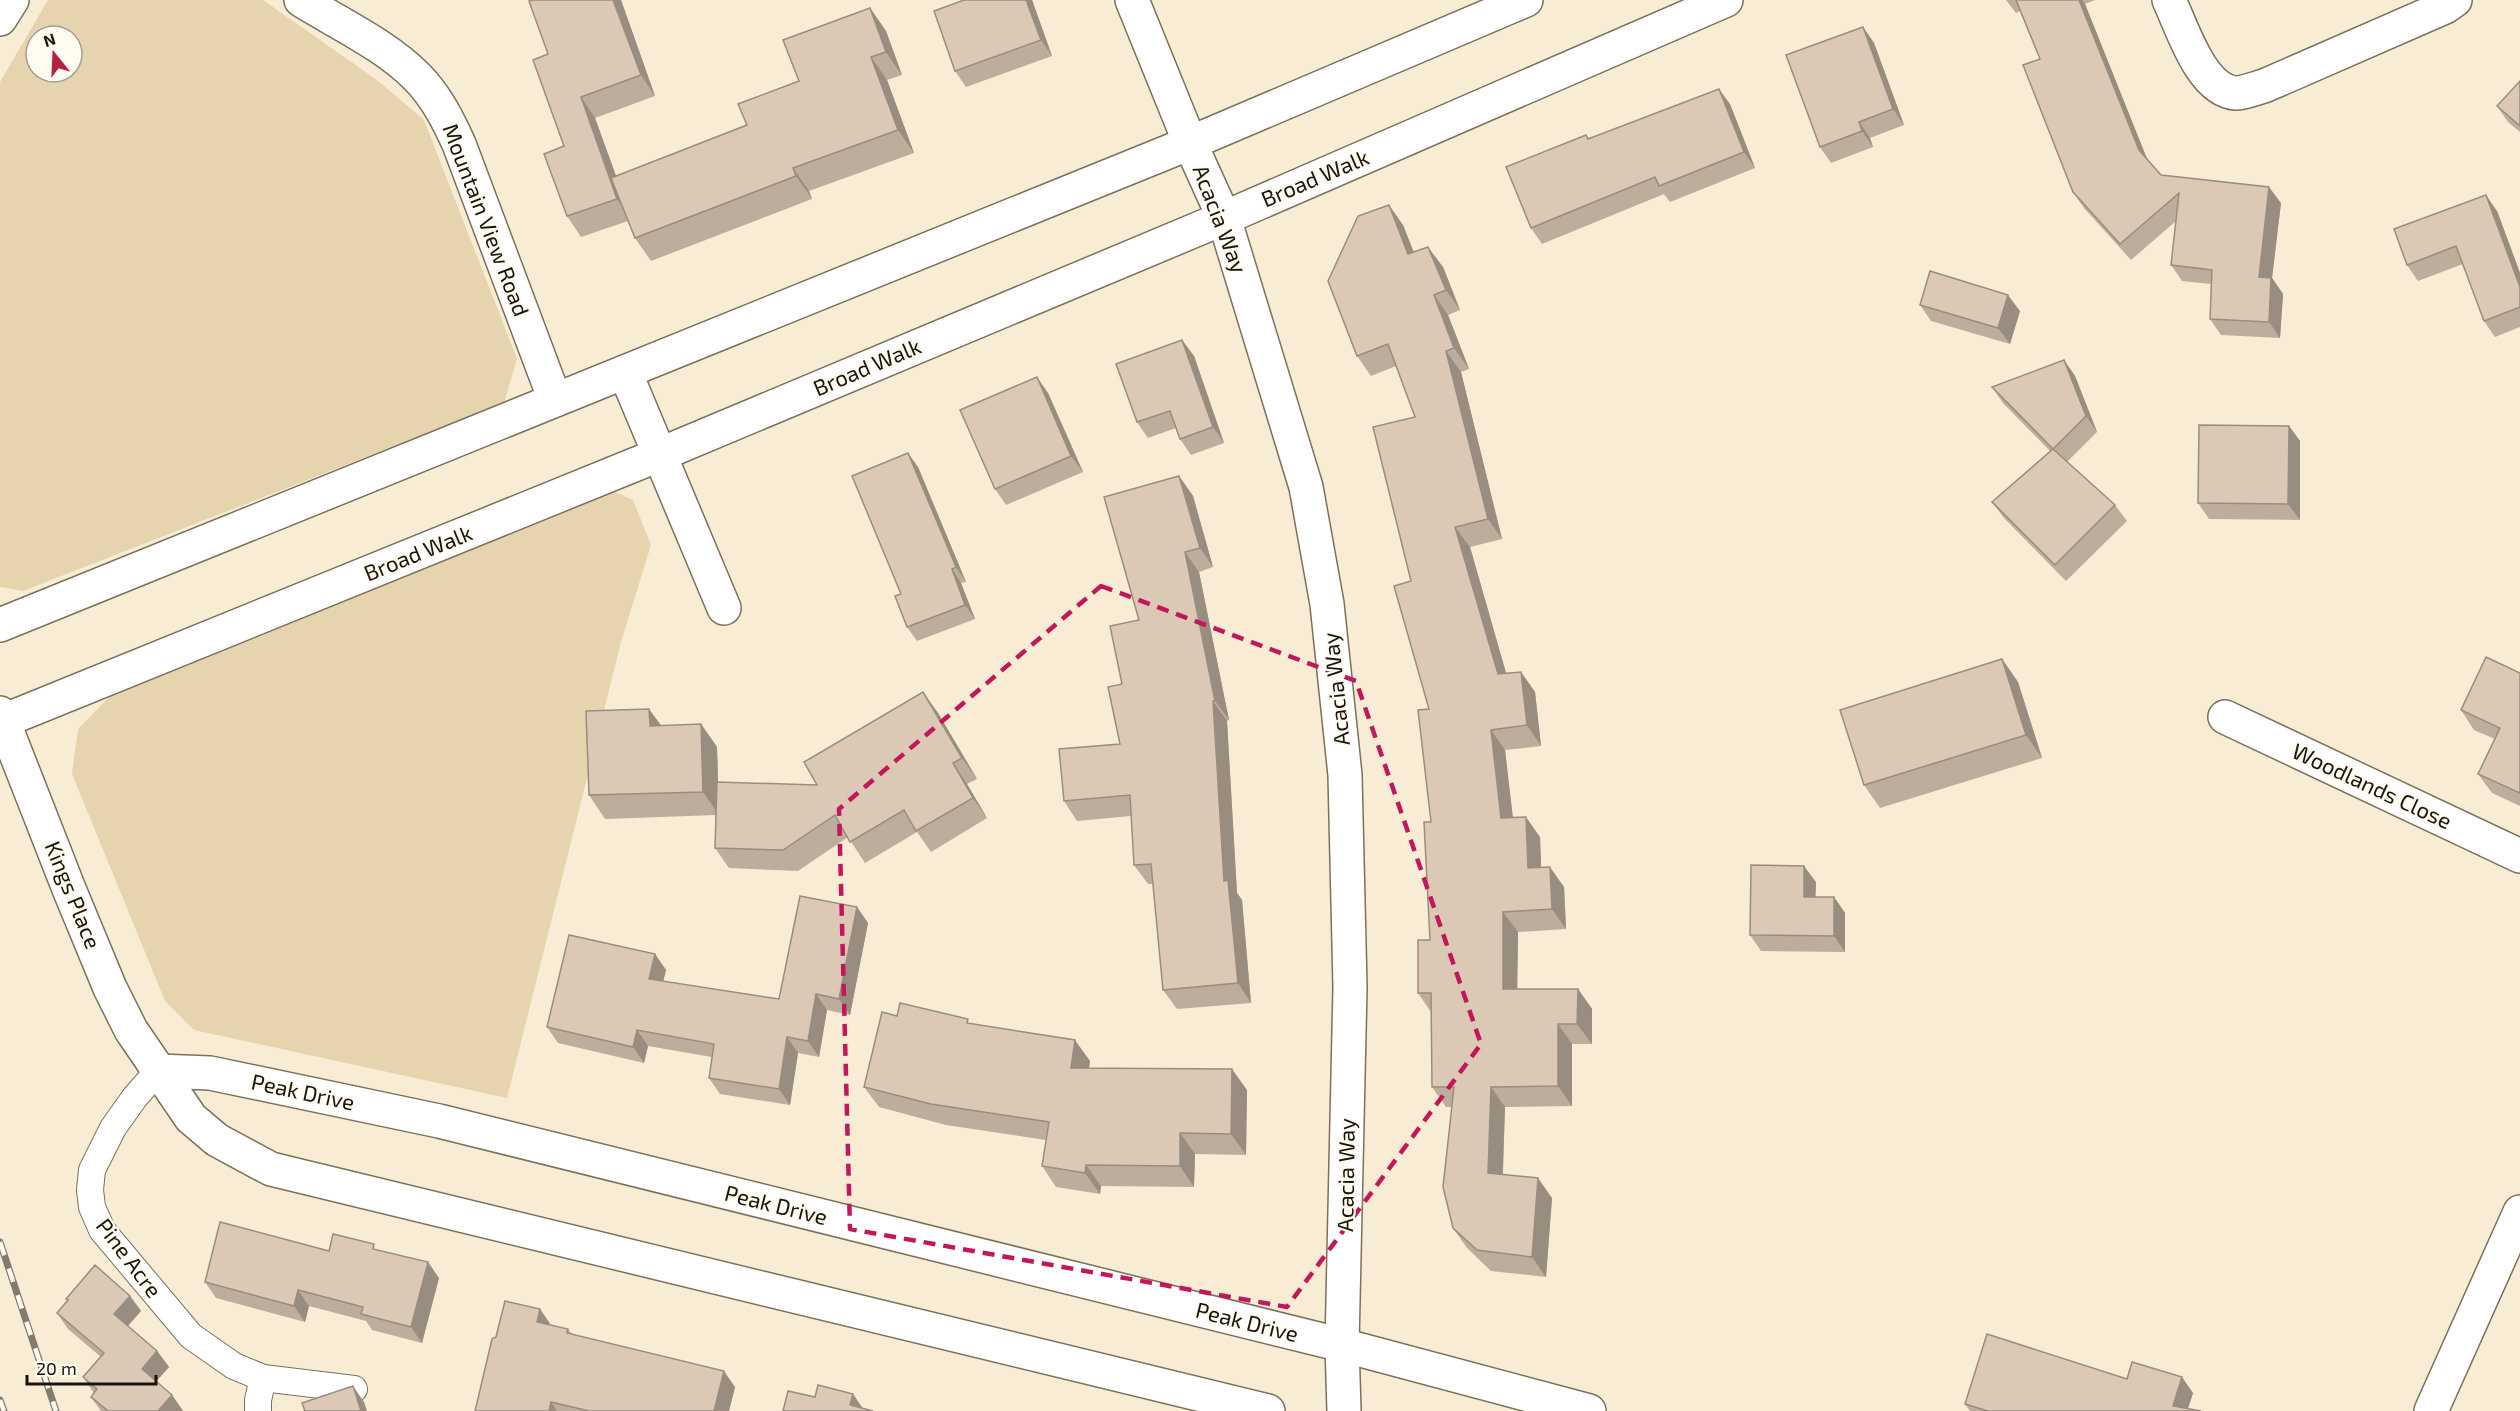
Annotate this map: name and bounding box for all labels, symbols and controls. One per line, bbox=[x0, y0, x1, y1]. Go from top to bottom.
north arrow bbox=[24, 24, 84, 84]
text: N bbox=[41, 28, 58, 50]
street label: Mountain View Road bbox=[438, 120, 536, 320]
street label: Broad Walk bbox=[1257, 143, 1372, 211]
street label: Acacia Way bbox=[1188, 161, 1254, 277]
street label: Broad Walk bbox=[809, 332, 924, 400]
street label: Broad Walk bbox=[360, 519, 476, 586]
street label: Acacia Way bbox=[1316, 631, 1354, 747]
street label: Woodlands Close bbox=[2289, 737, 2456, 833]
street label: Kings Place bbox=[41, 837, 107, 952]
street label: Peak Drive bbox=[249, 1067, 357, 1115]
street label: Acacia Way bbox=[1331, 1118, 1359, 1232]
street label: Peak Drive bbox=[722, 1179, 830, 1229]
street label: Pine Acre bbox=[92, 1213, 168, 1302]
street label: Peak Drive bbox=[1193, 1296, 1301, 1346]
scale bar bbox=[27, 1348, 156, 1386]
text: 20 m bbox=[36, 1357, 77, 1379]

